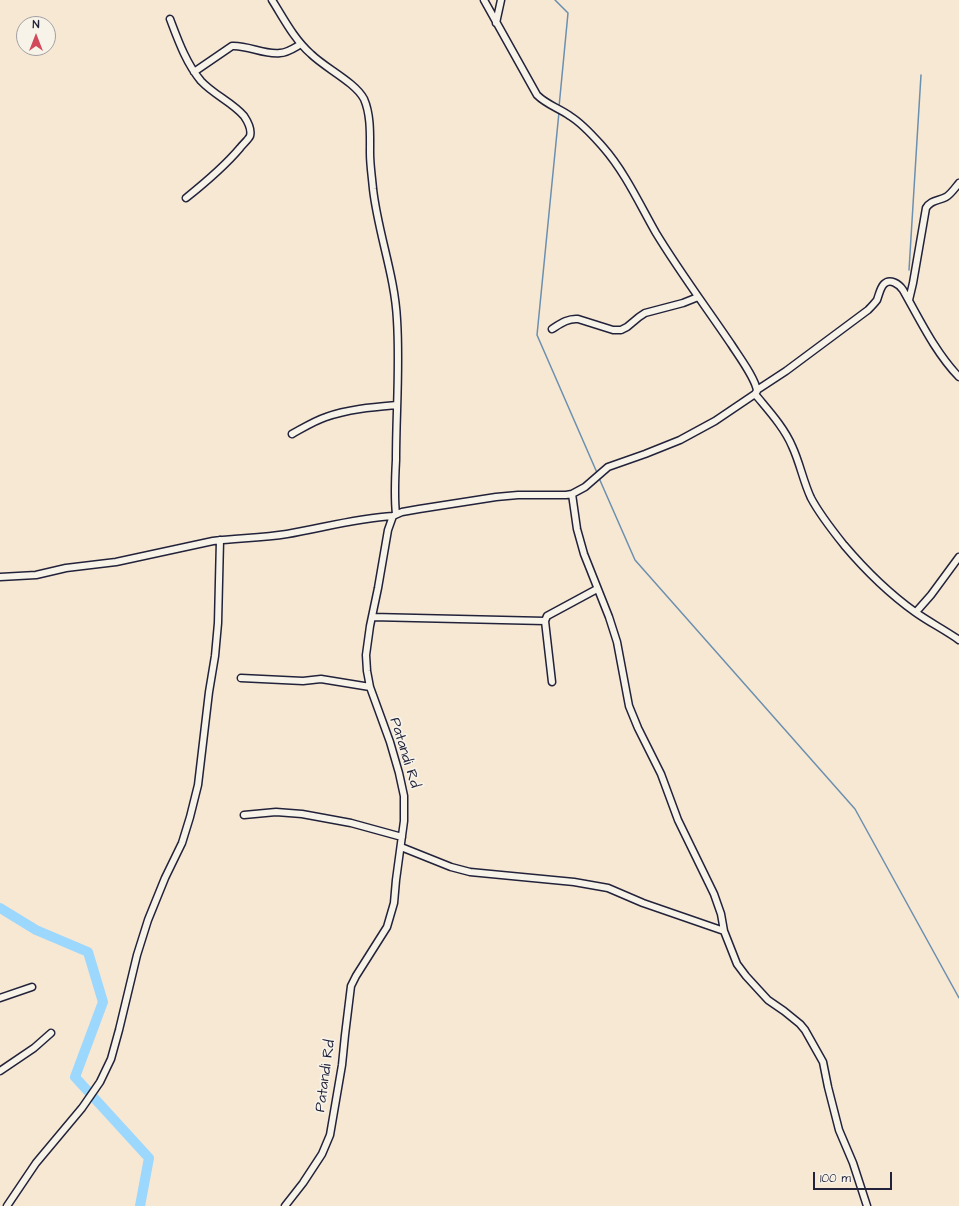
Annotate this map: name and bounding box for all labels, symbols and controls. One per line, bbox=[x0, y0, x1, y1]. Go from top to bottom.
north arrow bbox=[16, 16, 56, 56]
text: N bbox=[33, 17, 39, 32]
street label: Patandi Rd bbox=[385, 716, 423, 790]
street label: Patandi Rd bbox=[312, 1039, 340, 1113]
scale bar bbox=[815, 1164, 894, 1190]
text: 100 m bbox=[820, 1170, 851, 1187]

